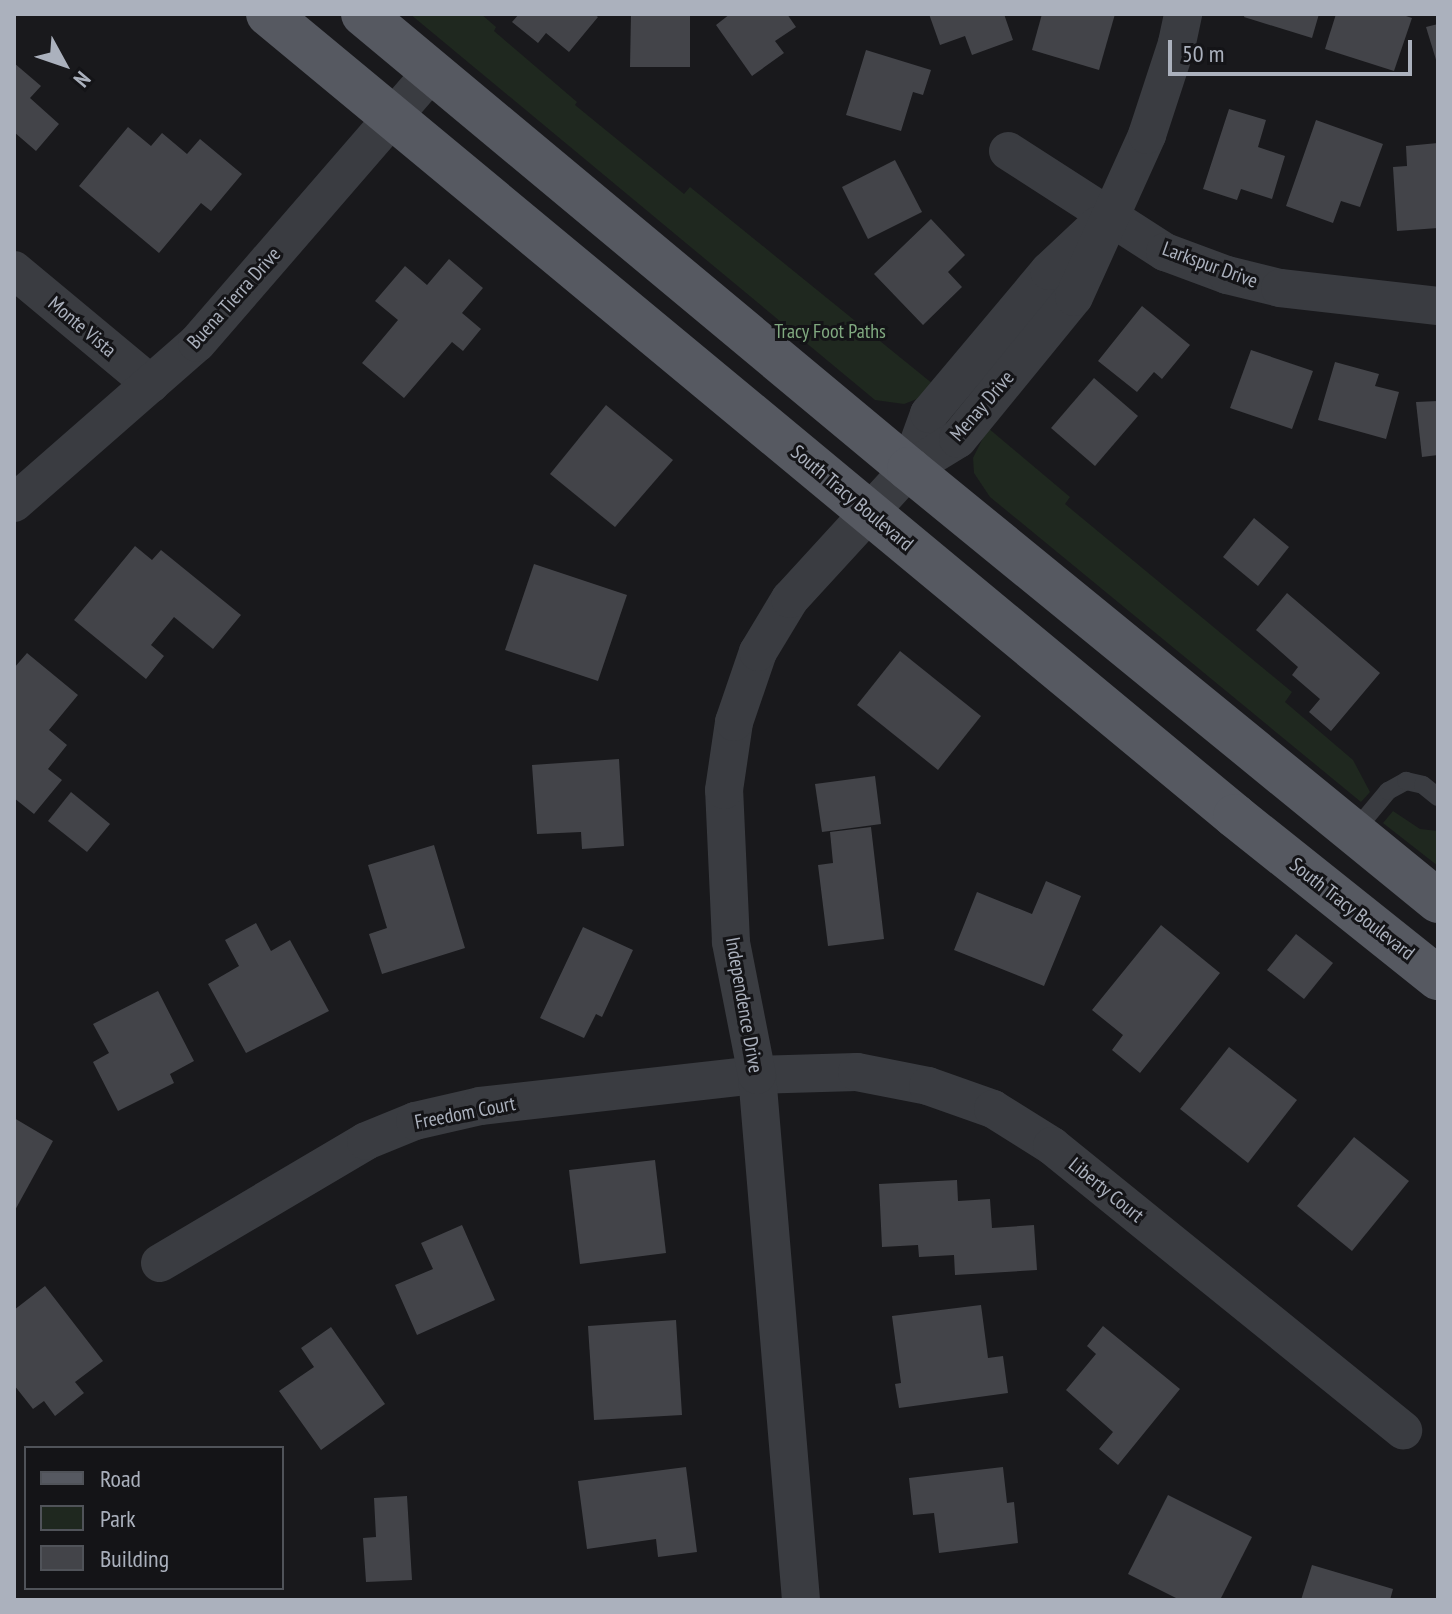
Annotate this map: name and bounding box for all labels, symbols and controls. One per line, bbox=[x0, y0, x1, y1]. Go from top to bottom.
north arrow bbox=[24, 24, 104, 104]
scale bar bbox=[1172, 24, 1416, 74]
text: 50 m bbox=[1182, 38, 1224, 69]
text: N bbox=[68, 66, 97, 93]
street label: Larkspur Drive bbox=[1159, 237, 1261, 293]
street label: Buena Tierra Drive bbox=[182, 242, 286, 354]
street label: Monte Vista bbox=[43, 291, 121, 363]
park label: Tracy Foot Paths bbox=[774, 319, 886, 343]
street label: Menay Drive bbox=[945, 366, 1019, 446]
street label: South Tracy Boulevard bbox=[786, 440, 918, 556]
street label: South Tracy Boulevard bbox=[1284, 852, 1420, 966]
street label: Independence Drive bbox=[720, 935, 768, 1075]
street label: Freedom Court bbox=[413, 1091, 517, 1135]
street label: Liberty Court bbox=[1063, 1152, 1149, 1228]
legend bbox=[24, 1446, 284, 1590]
text: Road bbox=[100, 1463, 141, 1494]
text: Park bbox=[100, 1503, 136, 1534]
text: Building bbox=[100, 1543, 169, 1574]

